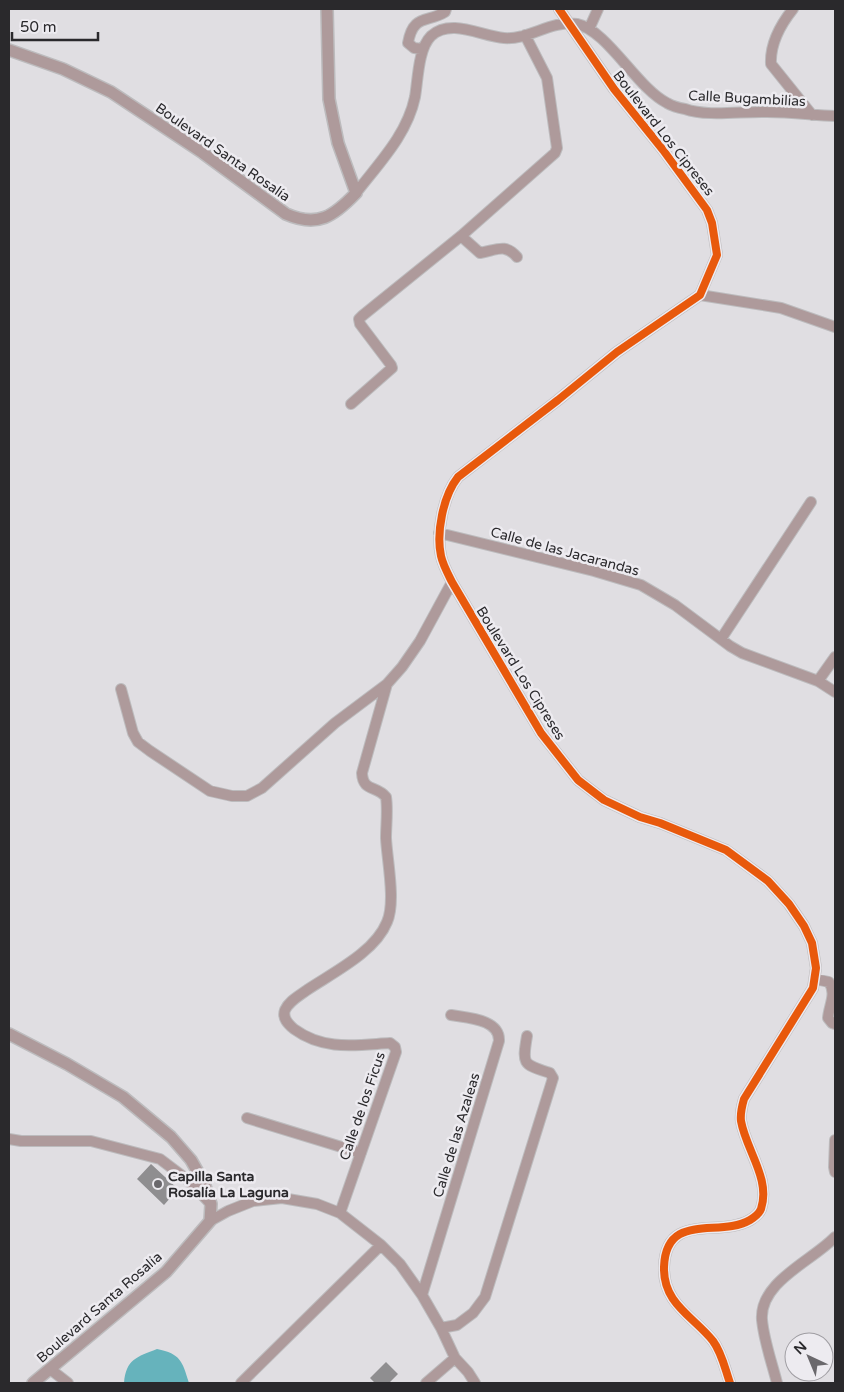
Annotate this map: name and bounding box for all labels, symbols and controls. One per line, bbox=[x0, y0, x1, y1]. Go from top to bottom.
scale bar bbox=[12, 10, 99, 42]
text: 50 m bbox=[20, 18, 57, 36]
street label: Boulevard Los Cipreses bbox=[609, 67, 718, 200]
street label: Calle Bugambilias bbox=[688, 87, 806, 110]
street label: Boulevard Santa Rosalía bbox=[152, 99, 293, 205]
street label: Calle de las Jacarandas bbox=[489, 523, 641, 580]
street label: Boulevard Los Cipreses bbox=[472, 603, 569, 743]
street label: Calle de los Ficus bbox=[336, 1050, 389, 1163]
street label: Calle de las Azaleas bbox=[429, 1070, 484, 1200]
place label: Capilla Santa Rosalía La Laguna bbox=[168, 1168, 289, 1201]
marker: Capilla Santa Rosalía La Laguna bbox=[152, 1178, 164, 1190]
street label: Boulevard Santa Rosalía bbox=[33, 1248, 165, 1366]
north arrow bbox=[784, 1332, 834, 1382]
text: N bbox=[790, 1338, 810, 1358]

